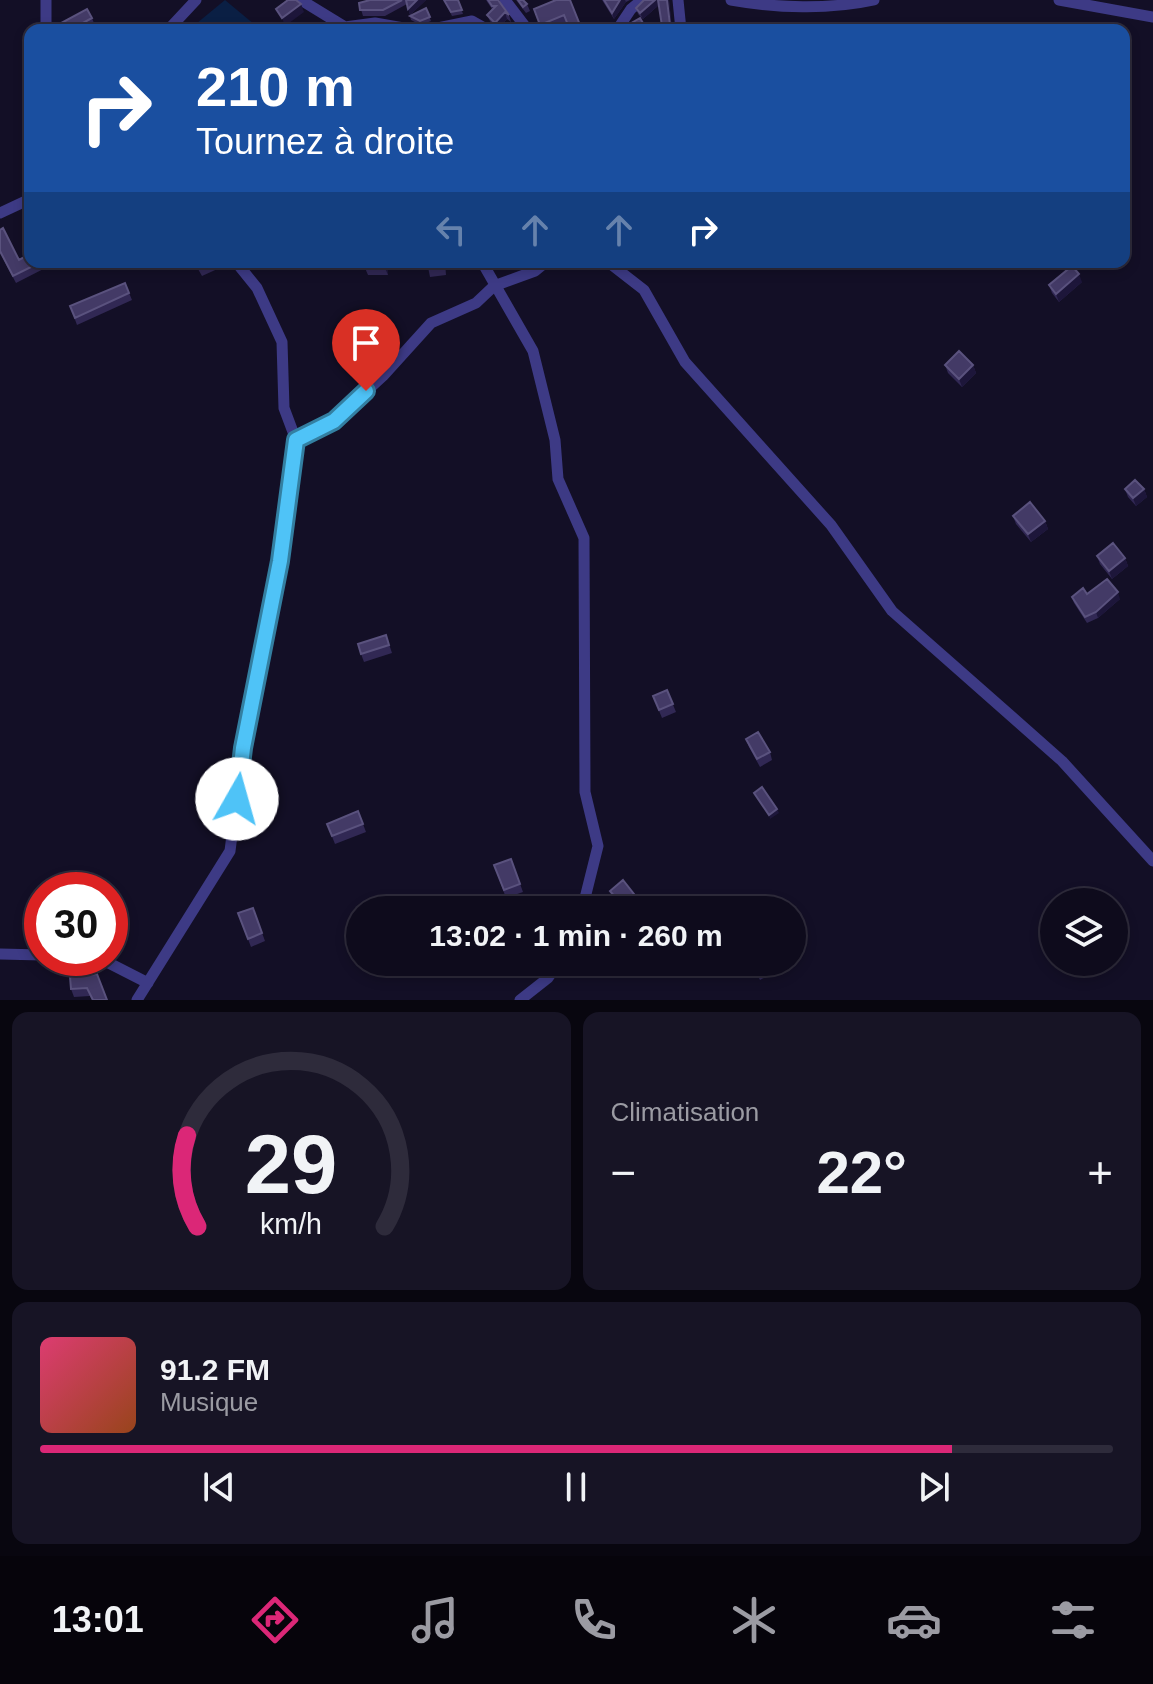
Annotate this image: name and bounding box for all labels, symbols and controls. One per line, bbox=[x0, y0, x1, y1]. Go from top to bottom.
text: 210 m bbox=[196, 55, 355, 118]
icon: right bbox=[64, 56, 168, 160]
text: Tournez à droite bbox=[196, 121, 454, 162]
icon: left bbox=[429, 208, 473, 252]
icon: ahead bbox=[513, 208, 557, 252]
icon: ahead bbox=[597, 208, 641, 252]
icon: right bbox=[681, 208, 725, 252]
pin bbox=[332, 309, 400, 391]
icon: arrive bbox=[344, 321, 388, 365]
position arrow bbox=[195, 757, 279, 841]
speed limit sign: 30 bbox=[24, 872, 128, 976]
map controls bbox=[1040, 888, 1128, 976]
button: layers bbox=[1040, 888, 1128, 976]
text: 13:02 · 1 min · 260 m bbox=[429, 919, 723, 952]
text: Climatisation bbox=[611, 1097, 759, 1127]
text: 29 bbox=[245, 1118, 338, 1211]
text: 22° bbox=[816, 1139, 907, 1206]
text: − bbox=[611, 1148, 636, 1197]
text: + bbox=[1087, 1148, 1113, 1197]
text: km/h bbox=[260, 1208, 322, 1240]
text: 91.2 FM bbox=[160, 1353, 270, 1386]
text: Musique bbox=[160, 1387, 258, 1417]
icon: previous bbox=[197, 1465, 241, 1509]
icon: pause bbox=[554, 1465, 598, 1509]
icon: next bbox=[912, 1465, 956, 1509]
icon: directions bbox=[247, 1592, 303, 1648]
icon: music bbox=[407, 1592, 463, 1648]
icon: phone bbox=[566, 1592, 622, 1648]
icon: climate bbox=[726, 1592, 782, 1648]
icon: car bbox=[886, 1592, 942, 1648]
icon: filters bbox=[1045, 1592, 1101, 1648]
text: 13:01 bbox=[52, 1599, 144, 1640]

